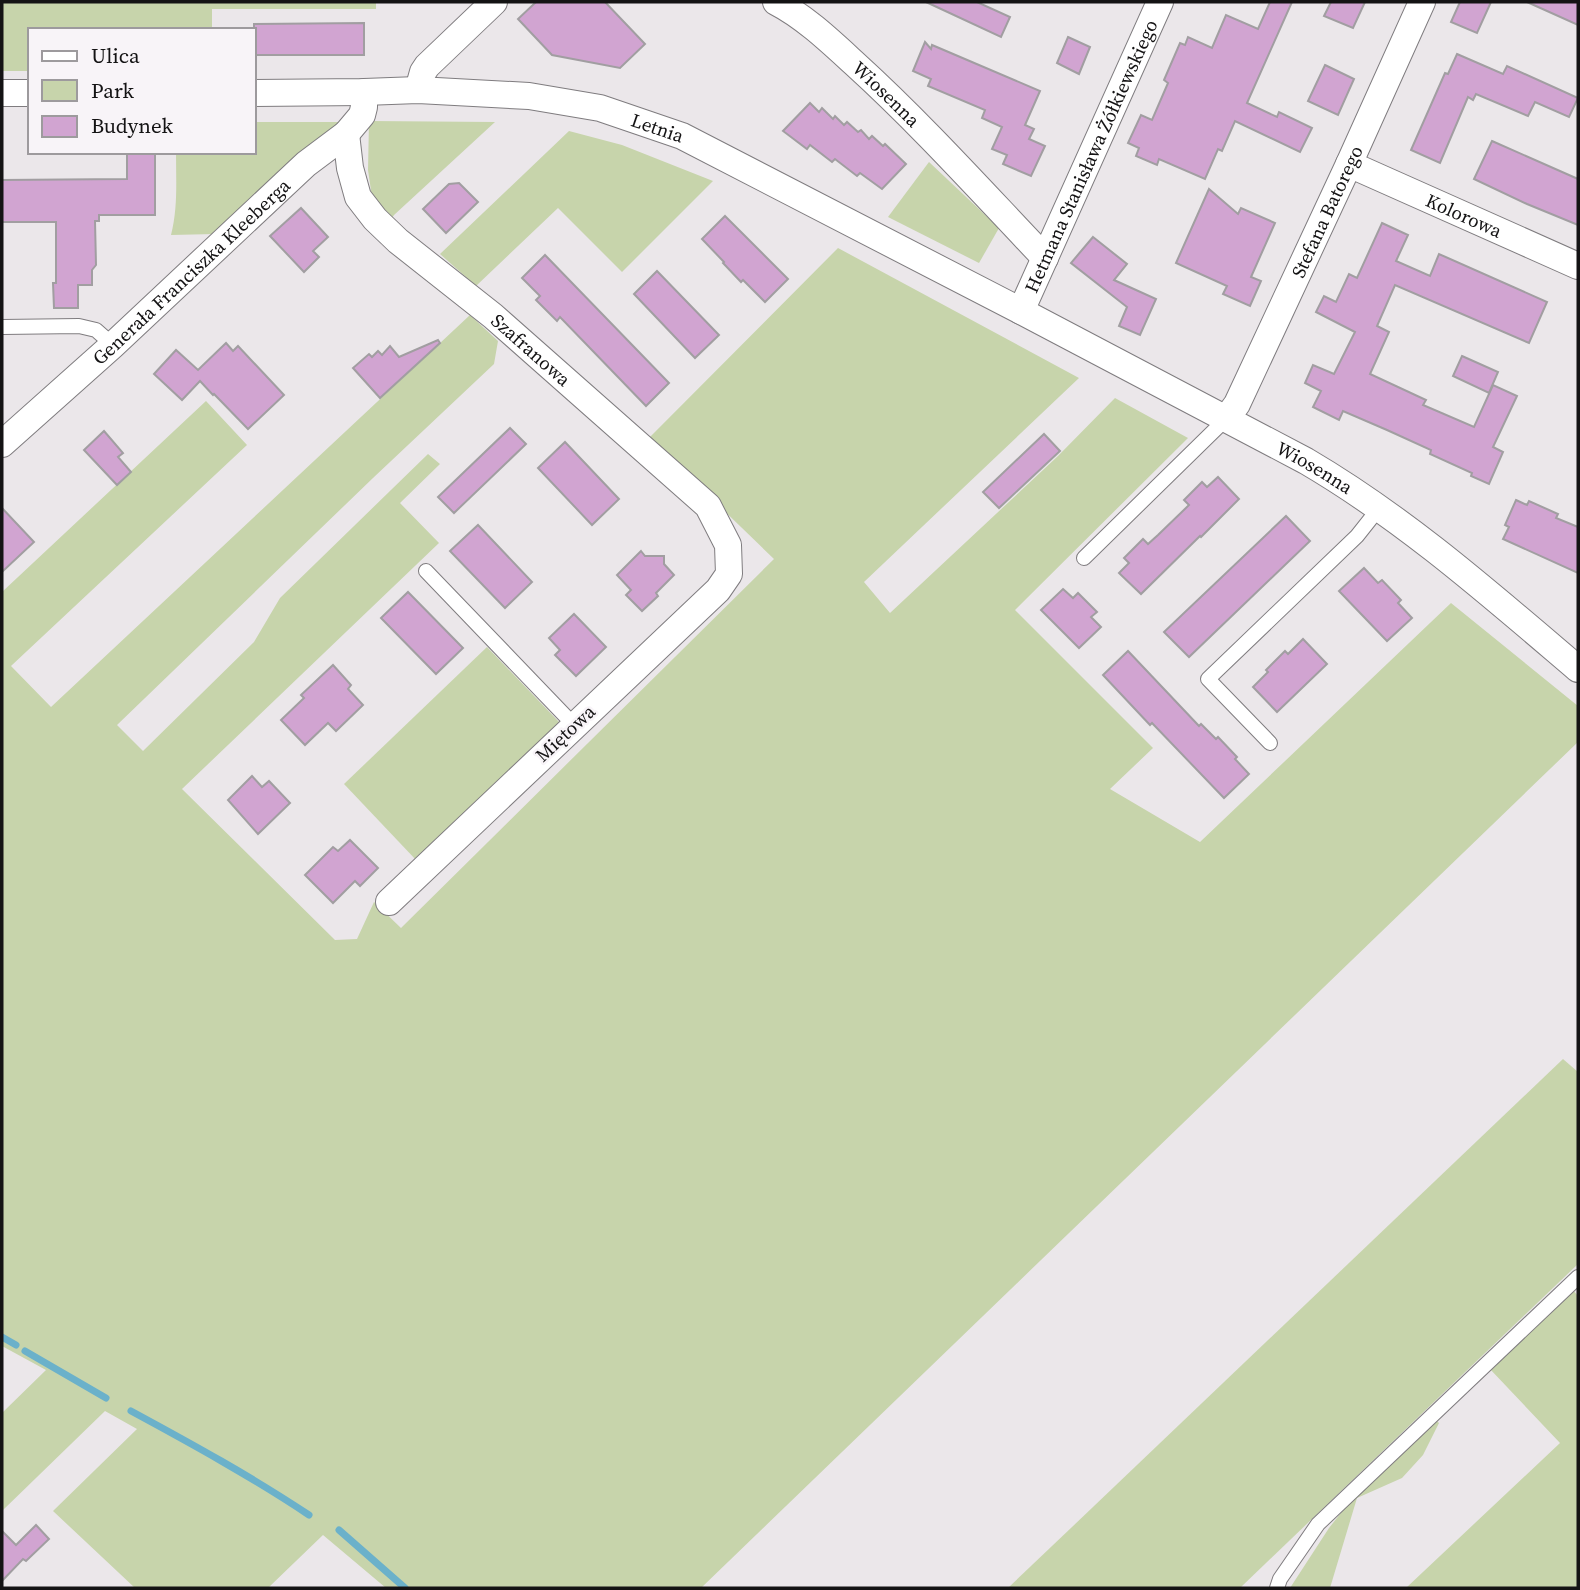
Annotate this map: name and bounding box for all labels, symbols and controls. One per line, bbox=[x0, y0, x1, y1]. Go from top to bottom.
street label: Hetmana Stanisława Żółkiewskiego bbox=[1018, 15, 1163, 297]
legend bbox=[28, 28, 256, 154]
text: Ulica bbox=[91, 41, 140, 70]
street label: Wiosenna bbox=[847, 55, 926, 133]
text: Park bbox=[91, 76, 135, 105]
street label: Letnia bbox=[628, 107, 688, 149]
text: Budynek bbox=[91, 111, 173, 140]
street label: Stefana Batorego bbox=[1285, 141, 1369, 282]
street label: Generała Franciszka Kleeberga bbox=[87, 172, 296, 371]
street label: Kolorowa bbox=[1422, 187, 1507, 244]
street label: Szafranowa bbox=[486, 308, 577, 392]
street label: Wiosenna bbox=[1272, 435, 1358, 500]
street label: Miętowa bbox=[529, 698, 601, 767]

